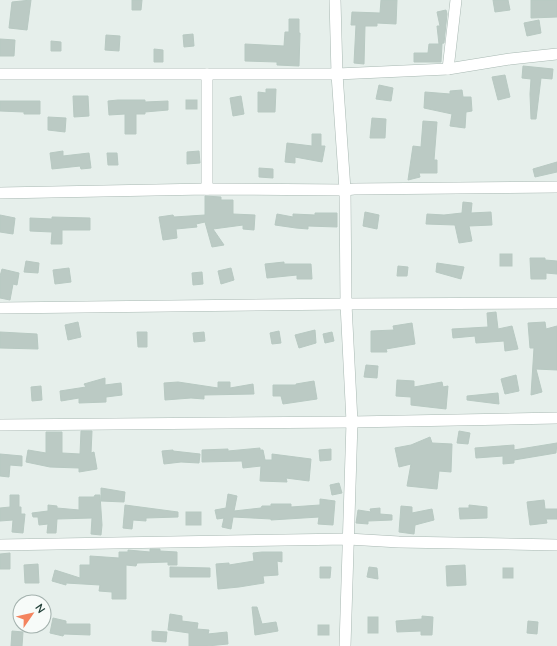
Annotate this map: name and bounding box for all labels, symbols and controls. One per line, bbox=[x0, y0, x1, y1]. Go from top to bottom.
north arrow bbox=[12, 594, 52, 634]
text: N bbox=[31, 601, 48, 616]

